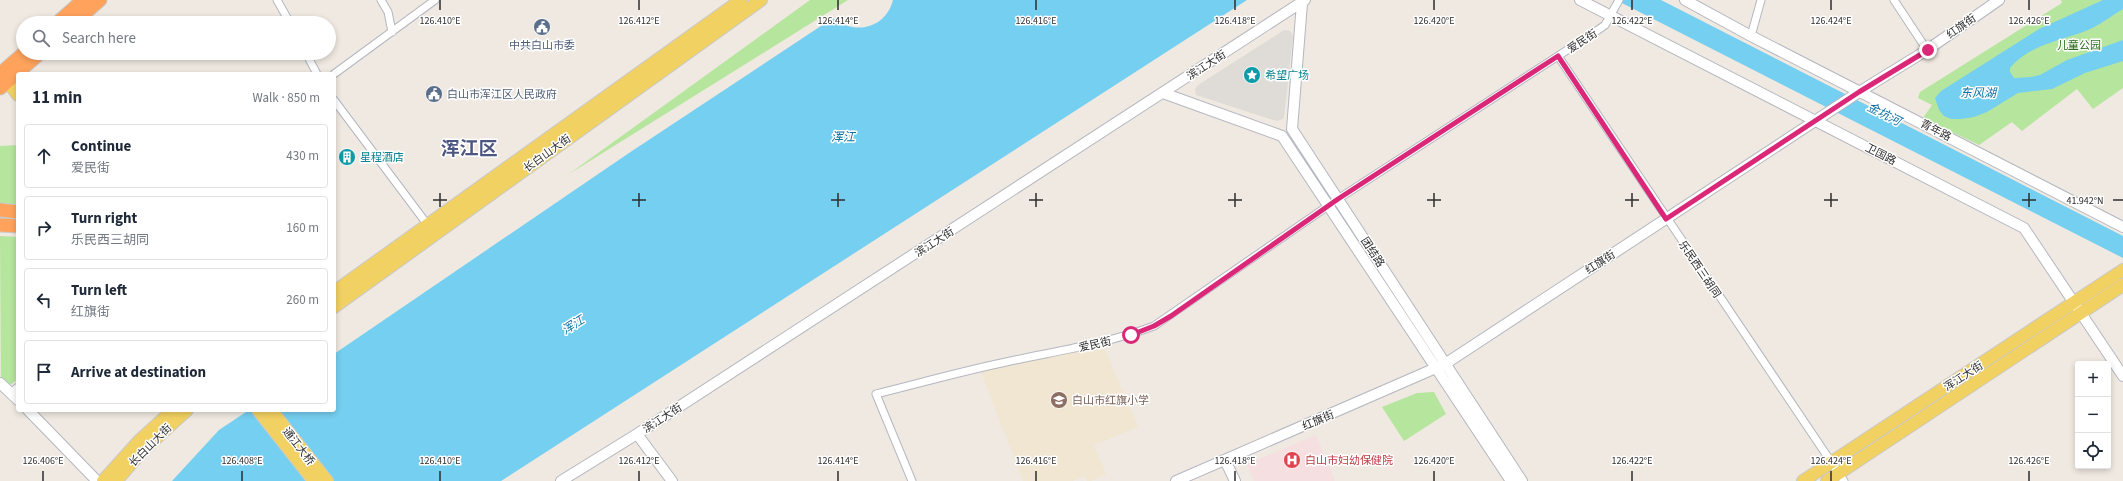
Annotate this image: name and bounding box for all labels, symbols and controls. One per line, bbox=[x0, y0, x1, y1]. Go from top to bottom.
street label: 红旗街 bbox=[1943, 11, 1979, 42]
text: 126.410°E bbox=[420, 14, 460, 28]
text: 126.412°E bbox=[619, 14, 659, 28]
text: 126.414°E bbox=[818, 14, 858, 28]
text: 126.416°E bbox=[1016, 14, 1056, 28]
text: 126.418°E bbox=[1215, 14, 1255, 28]
text: 126.420°E bbox=[1414, 14, 1454, 28]
text: 126.422°E bbox=[1612, 14, 1652, 28]
text: 126.424°E bbox=[1811, 14, 1851, 28]
text: 126.426°E bbox=[2009, 14, 2049, 28]
search box bbox=[16, 16, 336, 60]
public building icon: 中共白山市委 bbox=[532, 17, 552, 37]
street label: 爱民街 bbox=[1564, 26, 1600, 57]
icon: search bbox=[30, 27, 52, 49]
text: Search here bbox=[62, 28, 136, 49]
place label: 中共白山市委 bbox=[509, 38, 575, 53]
park label: 儿童公园 bbox=[2057, 38, 2101, 53]
route end bbox=[1919, 41, 1937, 59]
street label: 滨江大街 bbox=[1184, 47, 1229, 84]
place icon: 希望广场 bbox=[1242, 65, 1262, 85]
place label: 希望广场 bbox=[1265, 68, 1309, 83]
public building icon: 白山市浑江区人民政府 bbox=[424, 84, 444, 104]
water label: 东风湖 bbox=[1960, 85, 1998, 102]
text: 11 min bbox=[32, 86, 82, 110]
place label: 白山市浑江区人民政府 bbox=[447, 87, 557, 102]
text: Walk · 850 m bbox=[252, 89, 320, 107]
water label: 金坑河 bbox=[1864, 99, 1905, 131]
street label: 青年路 bbox=[1918, 116, 1954, 145]
water label: 浑江 bbox=[831, 129, 857, 146]
street label: 长白山大街 bbox=[521, 131, 574, 176]
text: Continue bbox=[71, 136, 131, 157]
district label: 浑江区 bbox=[440, 136, 498, 163]
street label: 卫国路 bbox=[1863, 140, 1899, 169]
icon: ahead bbox=[33, 145, 55, 167]
text: 430 m bbox=[286, 147, 319, 165]
building icon: 星程酒店 bbox=[337, 147, 357, 167]
place label: 星程酒店 bbox=[360, 150, 404, 165]
text: 爱民街 bbox=[71, 159, 110, 177]
text: 41.942°N bbox=[2066, 194, 2104, 208]
text: Turn right bbox=[71, 208, 137, 229]
icon: right bbox=[33, 217, 55, 239]
text: 160 m bbox=[286, 219, 319, 237]
street label: 滨江大街 bbox=[912, 224, 957, 261]
text: 乐民西三胡同 bbox=[71, 231, 149, 249]
street label: 团结路 bbox=[1357, 234, 1388, 270]
street label: 乐民西三胡同 bbox=[1675, 238, 1724, 301]
street label: 红旗街 bbox=[1582, 247, 1618, 278]
text: Turn left bbox=[71, 280, 127, 301]
icon: left bbox=[33, 289, 55, 311]
text: 260 m bbox=[286, 291, 319, 309]
text: 红旗街 bbox=[71, 303, 110, 321]
water label: 浑江 bbox=[559, 311, 590, 339]
route start bbox=[1122, 326, 1140, 344]
street label: 爱民街 bbox=[1077, 333, 1113, 356]
street label: 浑江大街 bbox=[1940, 358, 1986, 395]
icon: arrive bbox=[33, 361, 55, 383]
map controls bbox=[2075, 361, 2111, 469]
button: + bbox=[2075, 361, 2111, 397]
text: Arrive at destination bbox=[71, 362, 206, 383]
school or university icon: 白山市红旗小学 bbox=[1049, 390, 1069, 410]
place label: 白山市红旗小学 bbox=[1072, 393, 1149, 408]
button: − bbox=[2075, 397, 2111, 433]
street label: 滨江大街 bbox=[640, 400, 685, 437]
street label: 红旗街 bbox=[1300, 407, 1336, 434]
street label: 长白山大街 bbox=[126, 421, 175, 470]
street label: 通江大桥 bbox=[279, 424, 318, 468]
button: locate bbox=[2075, 433, 2111, 469]
hospital icon: 白山市妇幼保健院 bbox=[1282, 450, 1302, 470]
place label: 白山市妇幼保健院 bbox=[1305, 453, 1393, 468]
text: 126.406°E bbox=[23, 454, 63, 468]
text: 126.408°E bbox=[222, 454, 262, 468]
text: 126.410°E bbox=[420, 454, 460, 468]
text: 126.412°E bbox=[619, 454, 659, 468]
text: 126.414°E bbox=[818, 454, 858, 468]
text: 126.416°E bbox=[1016, 454, 1056, 468]
text: 126.418°E bbox=[1215, 454, 1255, 468]
text: 126.420°E bbox=[1414, 454, 1454, 468]
text: 126.422°E bbox=[1612, 454, 1652, 468]
text: 126.424°E bbox=[1811, 454, 1851, 468]
text: 126.426°E bbox=[2009, 454, 2049, 468]

